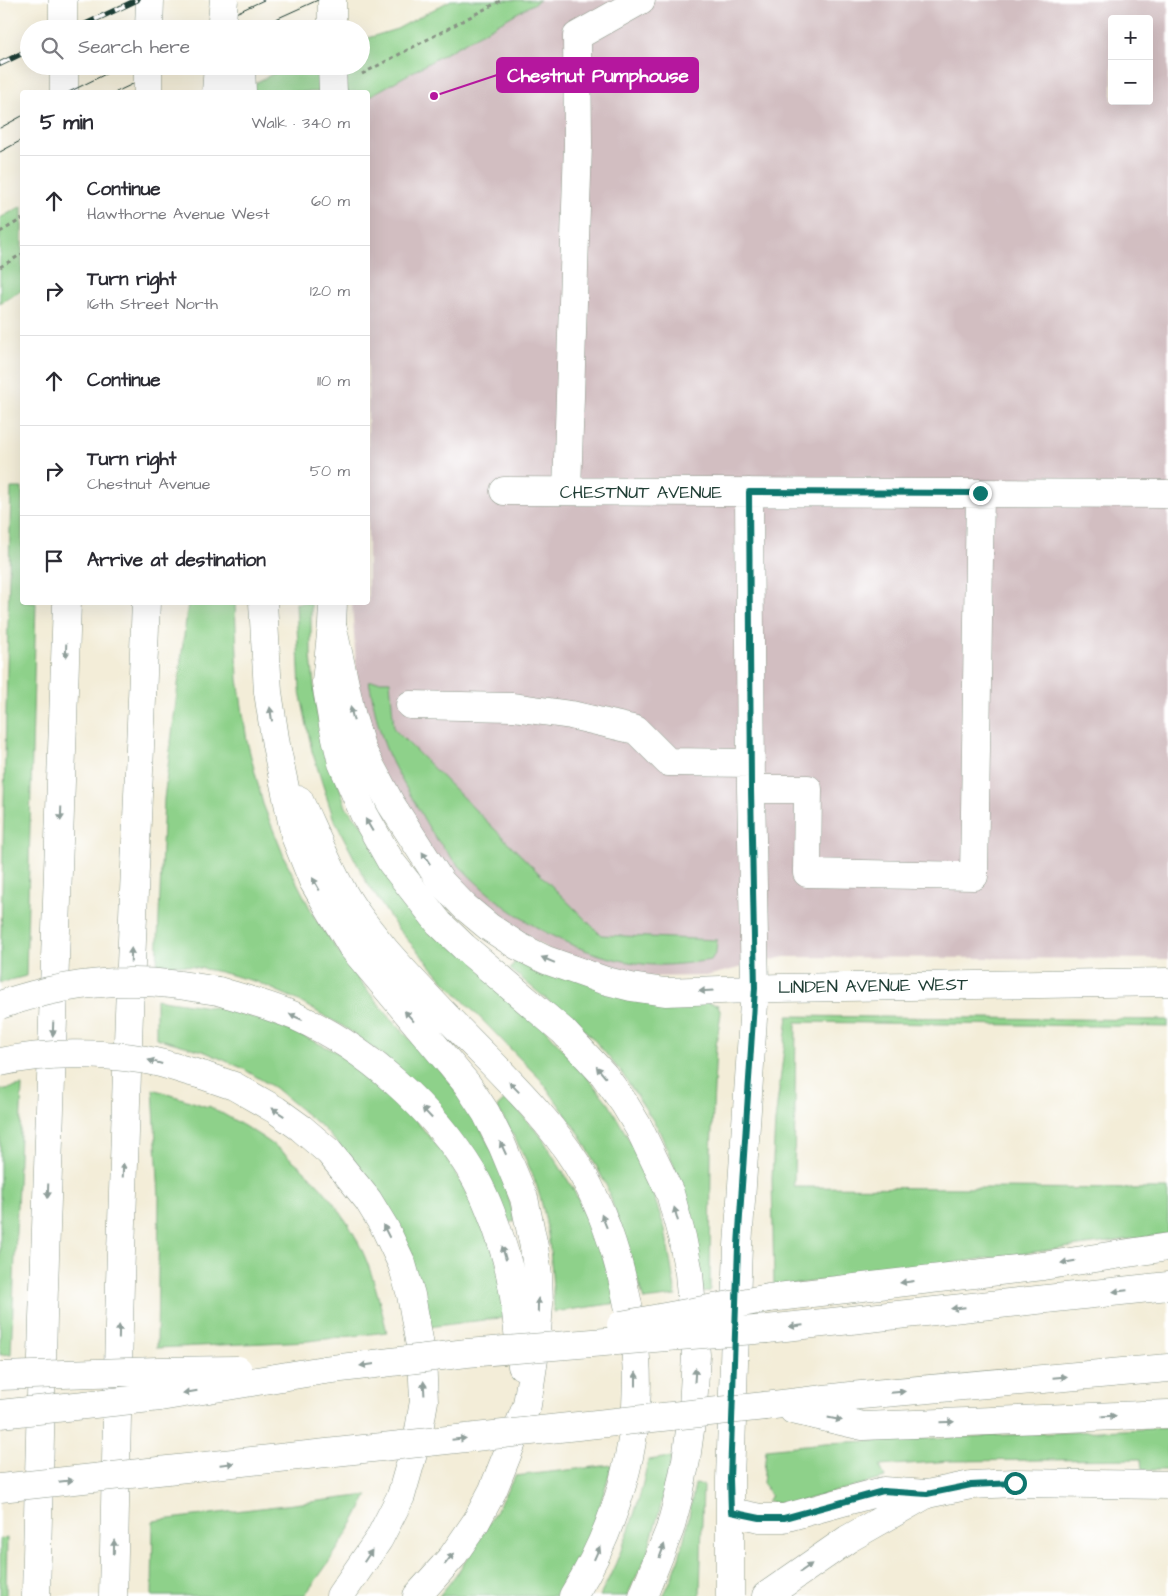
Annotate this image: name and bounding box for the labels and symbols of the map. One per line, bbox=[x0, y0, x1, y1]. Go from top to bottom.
callout: Chestnut Pumphouse bbox=[497, 58, 698, 92]
text: Chestnut Pumphouse bbox=[507, 63, 689, 90]
street label: CHESTNUT AVENUE bbox=[560, 480, 723, 505]
route end bbox=[969, 482, 992, 505]
one-way arrow bbox=[62, 643, 70, 659]
one-way arrow bbox=[267, 706, 275, 722]
one-way arrow bbox=[348, 707, 356, 722]
one-way arrow bbox=[57, 806, 65, 822]
one-way arrow bbox=[365, 818, 374, 831]
one-way arrow bbox=[421, 851, 430, 864]
one-way arrow bbox=[312, 877, 320, 891]
one-way arrow bbox=[127, 947, 135, 963]
one-way arrow bbox=[540, 956, 555, 964]
street label: LINDEN AVENUE WEST bbox=[778, 972, 969, 1000]
one-way arrow bbox=[698, 987, 714, 995]
one-way arrow bbox=[404, 1010, 415, 1023]
one-way arrow bbox=[289, 1013, 303, 1021]
one-way arrow bbox=[49, 1021, 57, 1037]
one-way arrow bbox=[147, 1058, 162, 1066]
one-way arrow bbox=[595, 1065, 606, 1078]
one-way arrow bbox=[508, 1081, 520, 1093]
one-way arrow bbox=[272, 1107, 285, 1117]
one-way arrow bbox=[421, 1107, 433, 1119]
one-way arrow bbox=[499, 1141, 507, 1155]
one-way arrow bbox=[120, 1162, 128, 1178]
one-way arrow bbox=[43, 1183, 51, 1199]
one-way arrow bbox=[672, 1207, 680, 1222]
one-way arrow bbox=[600, 1213, 608, 1228]
one-way arrow bbox=[382, 1224, 390, 1238]
one-way arrow bbox=[500, 1246, 508, 1261]
one-way arrow bbox=[1060, 1259, 1076, 1267]
one-way arrow bbox=[898, 1278, 914, 1286]
one-way arrow bbox=[1111, 1287, 1127, 1295]
one-way arrow bbox=[534, 1296, 542, 1312]
one-way arrow bbox=[950, 1305, 966, 1313]
one-way arrow bbox=[788, 1322, 804, 1330]
one-way arrow bbox=[115, 1324, 123, 1340]
one-way arrow bbox=[358, 1361, 374, 1369]
one-way arrow bbox=[691, 1367, 699, 1383]
one-way arrow bbox=[632, 1371, 640, 1387]
one-way arrow bbox=[1053, 1373, 1069, 1381]
one-way arrow bbox=[419, 1379, 427, 1395]
one-way arrow bbox=[182, 1388, 198, 1396]
one-way arrow bbox=[891, 1388, 907, 1396]
one-way arrow bbox=[1101, 1412, 1117, 1420]
one-way arrow bbox=[827, 1416, 843, 1424]
one-way arrow bbox=[939, 1418, 955, 1426]
one-way arrow bbox=[451, 1435, 467, 1443]
one-way arrow bbox=[220, 1460, 236, 1468]
route start bbox=[1004, 1472, 1027, 1495]
one-way arrow bbox=[58, 1477, 74, 1485]
one-way arrow bbox=[110, 1539, 118, 1555]
one-way arrow bbox=[658, 1543, 666, 1558]
one-way arrow bbox=[593, 1546, 602, 1561]
one-way arrow bbox=[363, 1549, 372, 1563]
one-way arrow bbox=[444, 1552, 454, 1566]
one-way arrow bbox=[799, 1563, 813, 1573]

